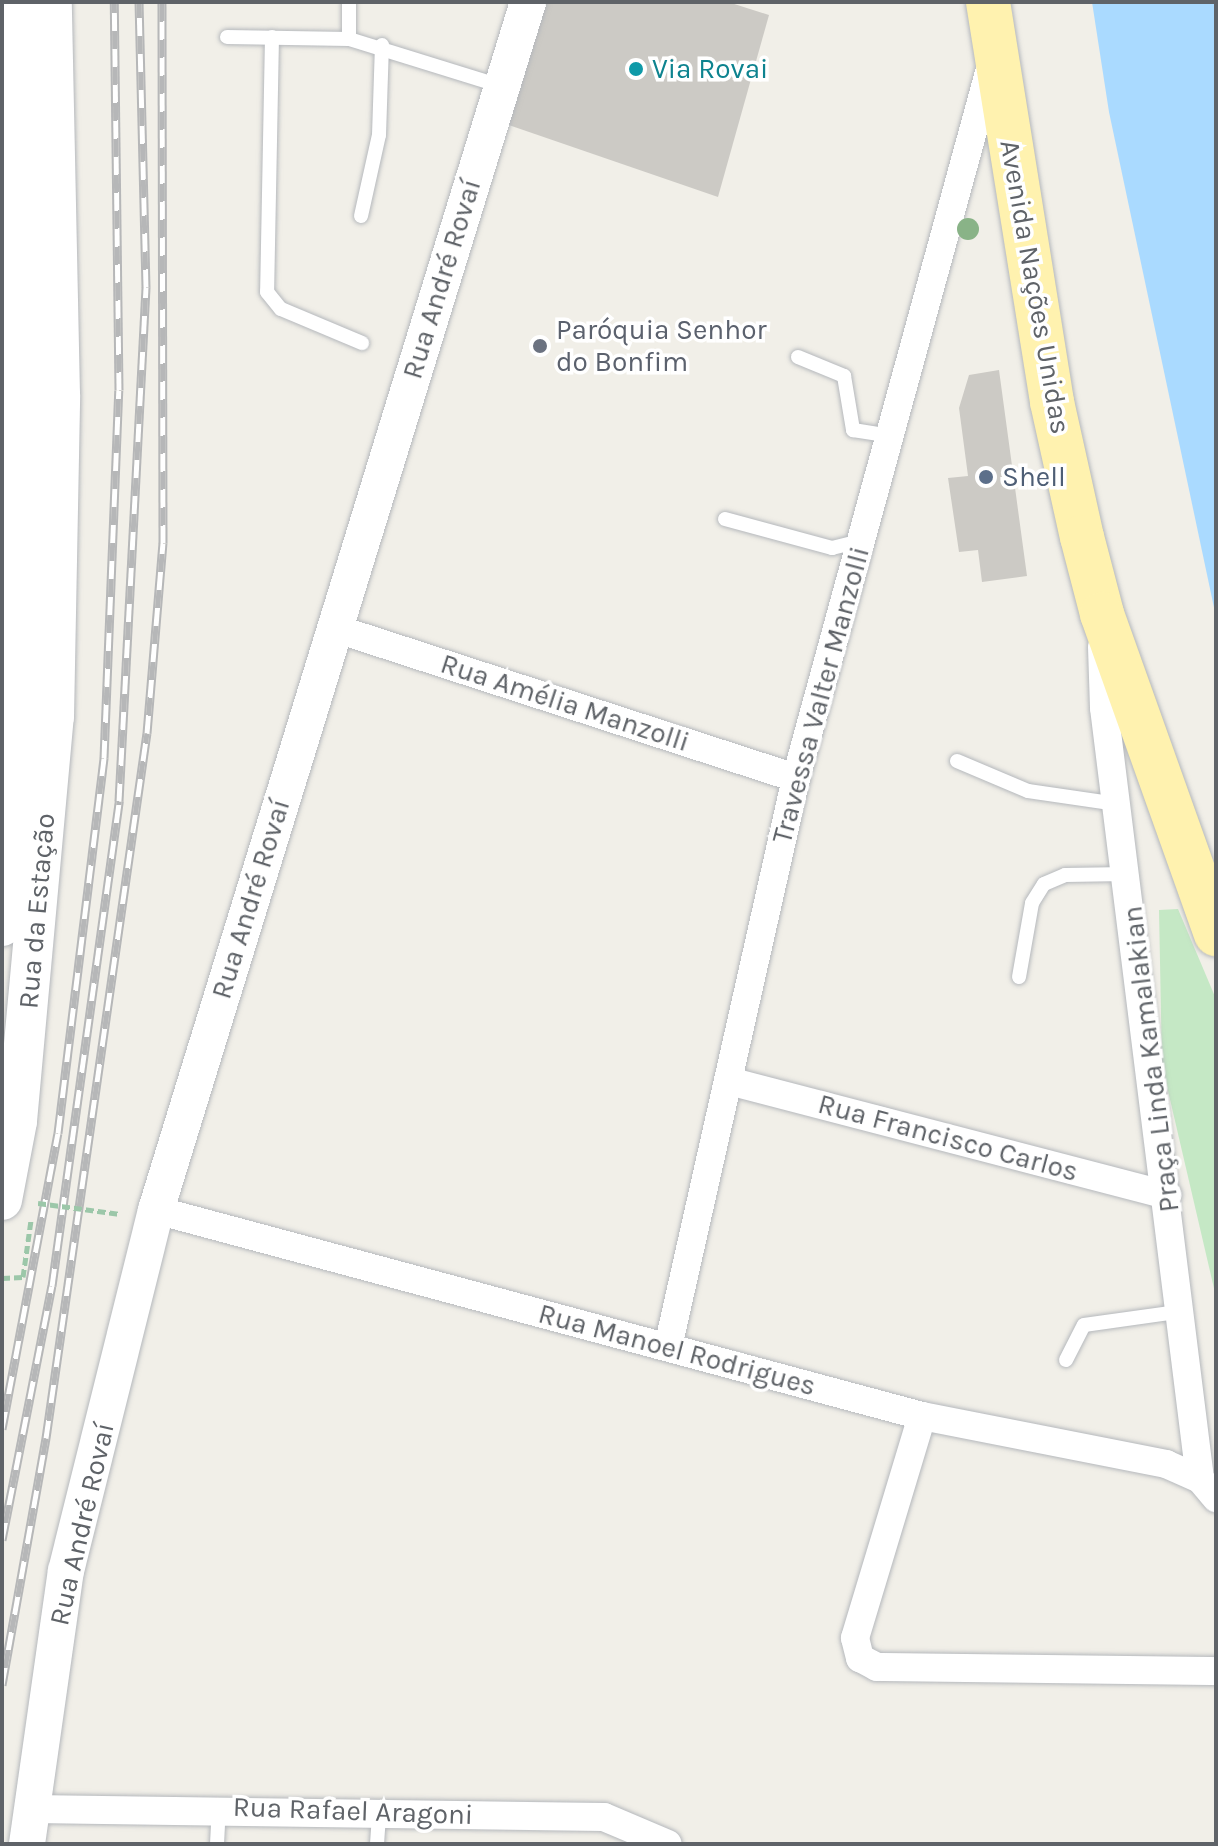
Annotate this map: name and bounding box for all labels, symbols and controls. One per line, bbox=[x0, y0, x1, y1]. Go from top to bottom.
place label: Via Rovai bbox=[652, 52, 768, 86]
marker: Via Rovai bbox=[627, 60, 645, 78]
street label: Avenida Nações Unidas bbox=[993, 137, 1077, 437]
street label: Rua André Rovaí bbox=[396, 175, 488, 383]
place label: Paróquia Senhor do Bonfim bbox=[556, 313, 767, 379]
marker: Paróquia Senhor do Bonfim bbox=[531, 337, 549, 355]
place label: Shell bbox=[1002, 460, 1066, 494]
marker: Shell bbox=[977, 468, 995, 486]
street label: Travessa Valter Manzolli bbox=[765, 543, 877, 847]
street label: Rua Amélia Manzolli bbox=[436, 647, 694, 759]
street label: Rua André Rovaí bbox=[205, 795, 297, 1003]
street label: Rua da Estação bbox=[12, 812, 62, 1010]
street label: Praça Linda Kamalakian bbox=[1116, 904, 1186, 1214]
street label: Rua Francisco Carlos bbox=[814, 1087, 1082, 1189]
street label: Rua Manoel Rodrigues bbox=[535, 1297, 819, 1403]
street label: Rua André Rovaí bbox=[42, 1419, 122, 1629]
street label: Rua Rafael Aragoni bbox=[232, 1790, 474, 1832]

